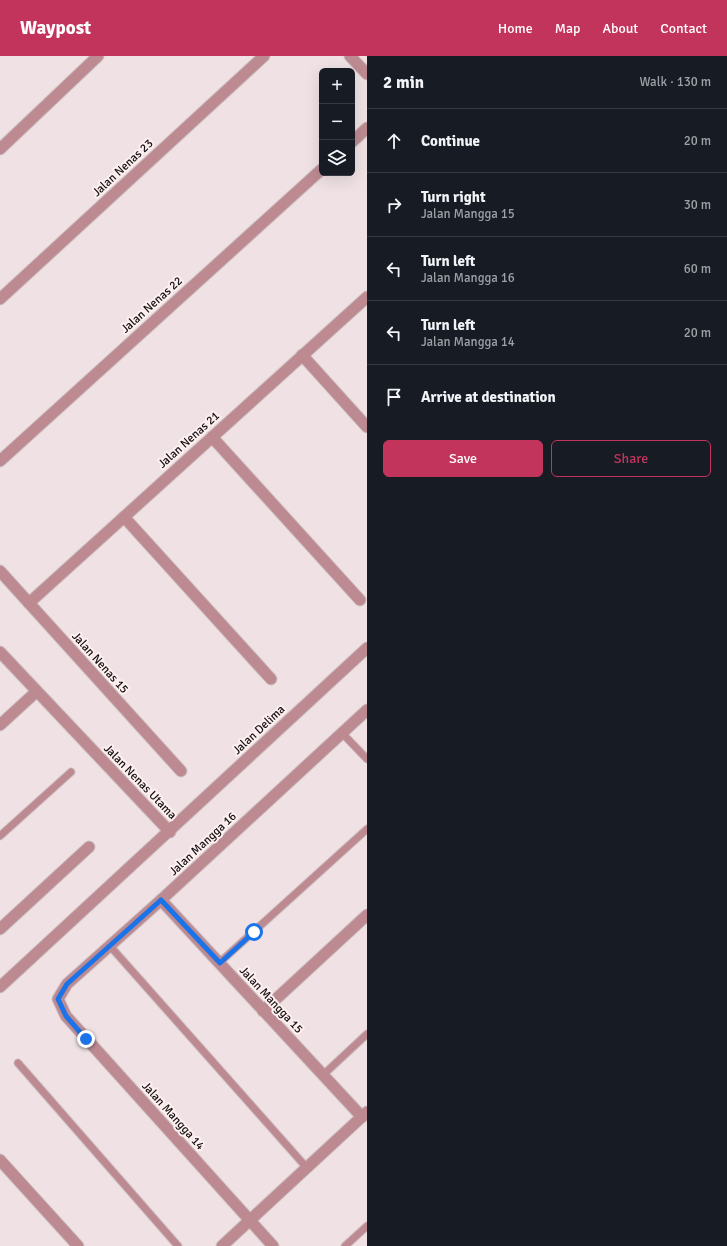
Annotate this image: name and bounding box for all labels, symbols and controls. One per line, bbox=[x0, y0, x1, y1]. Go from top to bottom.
text: Waypost bbox=[20, 16, 91, 40]
text: Home bbox=[498, 20, 533, 37]
text: Map bbox=[555, 20, 580, 37]
text: About bbox=[602, 20, 638, 37]
text: Contact bbox=[660, 20, 707, 37]
map controls bbox=[319, 68, 355, 176]
button: + bbox=[319, 68, 355, 104]
text: 2 min bbox=[383, 72, 424, 93]
text: Walk · 130 m bbox=[640, 74, 711, 90]
button: − bbox=[319, 104, 355, 140]
icon: ahead bbox=[383, 130, 405, 152]
text: Continue bbox=[421, 132, 480, 150]
text: 20 m bbox=[684, 133, 711, 149]
street label: Jalan Nenas 23 bbox=[90, 136, 156, 200]
button: layers bbox=[319, 140, 355, 176]
text: Turn right bbox=[421, 188, 486, 206]
icon: right bbox=[383, 194, 405, 216]
text: 30 m bbox=[684, 197, 711, 213]
text: Jalan Mangga 15 bbox=[421, 206, 515, 222]
text: Turn left bbox=[421, 252, 475, 270]
icon: left bbox=[383, 258, 405, 280]
text: 60 m bbox=[684, 261, 711, 277]
text: Jalan Mangga 16 bbox=[421, 270, 515, 286]
street label: Jalan Nenas 22 bbox=[118, 273, 186, 337]
text: Turn left bbox=[421, 316, 475, 334]
icon: left bbox=[383, 322, 405, 344]
text: 20 m bbox=[684, 325, 711, 341]
text: Jalan Mangga 14 bbox=[421, 334, 515, 350]
icon: arrive bbox=[383, 386, 405, 408]
text: Arrive at destination bbox=[421, 388, 556, 406]
street label: Jalan Nenas 21 bbox=[155, 408, 223, 472]
button: Save bbox=[383, 440, 543, 477]
button: Share bbox=[551, 440, 711, 477]
street label: Jalan Nenas 15 bbox=[68, 629, 132, 697]
street label: Jalan Delima bbox=[230, 702, 288, 758]
street label: Jalan Nenas Utama bbox=[100, 741, 180, 823]
street label: Jalan Mangga 16 bbox=[166, 809, 240, 879]
route start bbox=[245, 923, 263, 941]
street label: Jalan Mangga 15 bbox=[236, 963, 306, 1037]
route end bbox=[77, 1030, 95, 1048]
street label: Jalan Mangga 14 bbox=[138, 1079, 208, 1154]

